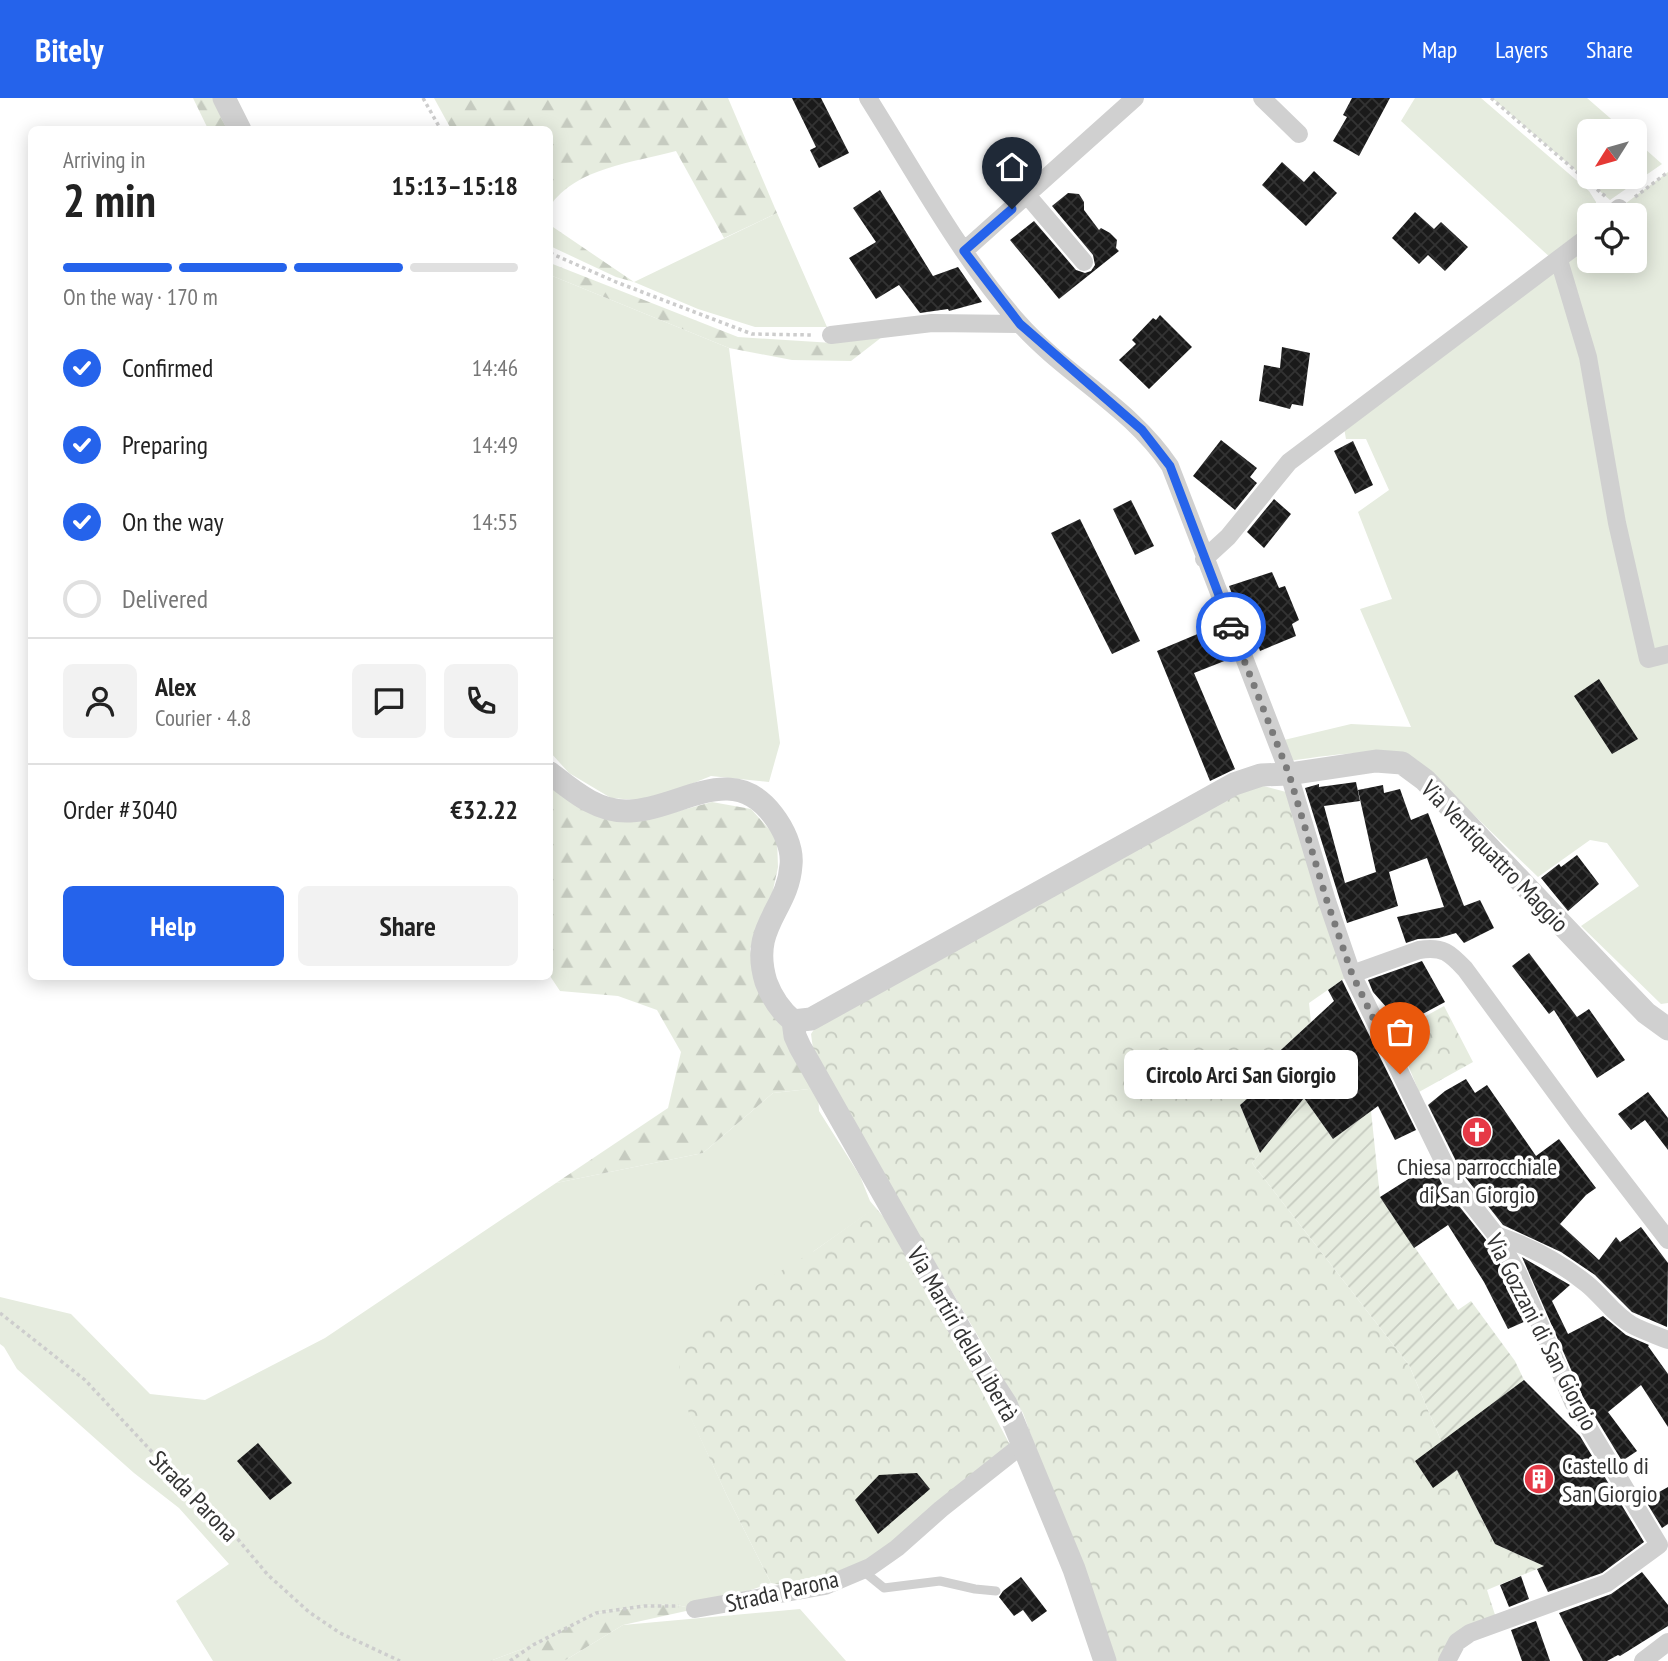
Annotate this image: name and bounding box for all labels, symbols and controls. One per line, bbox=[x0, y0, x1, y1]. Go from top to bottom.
text: Bitely bbox=[35, 28, 104, 71]
text: Map bbox=[1422, 34, 1457, 65]
text: Layers bbox=[1495, 34, 1548, 65]
text: Share bbox=[1586, 34, 1633, 65]
north arrow bbox=[1577, 119, 1647, 189]
map controls bbox=[1577, 119, 1647, 273]
pin bbox=[982, 137, 1042, 209]
text: Arriving in bbox=[63, 145, 145, 174]
icon: home bbox=[993, 148, 1031, 186]
text: 15:13–15:18 bbox=[391, 169, 518, 202]
text: 2 min bbox=[63, 170, 156, 230]
button: locate bbox=[1577, 203, 1647, 273]
text: On the way · 170 m bbox=[63, 282, 218, 311]
icon: check bbox=[63, 349, 101, 387]
text: Confirmed bbox=[122, 351, 213, 384]
text: 14:46 bbox=[472, 353, 518, 382]
icon: check bbox=[63, 426, 101, 464]
text: Preparing bbox=[122, 428, 208, 461]
text: 14:49 bbox=[472, 430, 518, 459]
icon: check bbox=[63, 503, 101, 541]
text: On the way bbox=[122, 505, 224, 538]
text: 14:55 bbox=[472, 507, 518, 536]
text: Delivered bbox=[122, 582, 208, 615]
courier bbox=[1196, 592, 1266, 662]
icon: car bbox=[1212, 608, 1250, 646]
button: person bbox=[63, 664, 137, 738]
button: chat bbox=[352, 664, 426, 738]
button: phone bbox=[444, 664, 518, 738]
text: Alex bbox=[155, 670, 196, 703]
text: Courier · 4.8 bbox=[155, 703, 251, 732]
street label: Via Ventiquattro Maggio bbox=[1414, 773, 1575, 939]
text: Order #3040 bbox=[63, 793, 178, 826]
text: €32.22 bbox=[450, 793, 518, 826]
button: Help bbox=[63, 886, 284, 966]
button: Share bbox=[298, 886, 518, 966]
pin bbox=[1370, 1002, 1430, 1074]
icon: bag bbox=[1381, 1013, 1419, 1051]
callout: Circolo Arci San Giorgio bbox=[1124, 1049, 1358, 1098]
text: Circolo Arci San Giorgio bbox=[1146, 1060, 1336, 1089]
church icon: Chiesa parrocchiale di San Giorgio bbox=[1460, 1115, 1494, 1149]
place label: Chiesa parrocchiale di San Giorgio bbox=[1397, 1151, 1557, 1210]
street label: Via Gozzani di San Giorgio bbox=[1479, 1228, 1605, 1436]
street label: Via Martiri della Libertà bbox=[900, 1240, 1026, 1427]
street label: Strada Parona bbox=[143, 1444, 245, 1548]
place label: Castello di San Giorgio bbox=[1562, 1450, 1657, 1509]
building icon: Castello di San Giorgio bbox=[1522, 1462, 1556, 1496]
street label: Strada Parona bbox=[722, 1563, 842, 1619]

